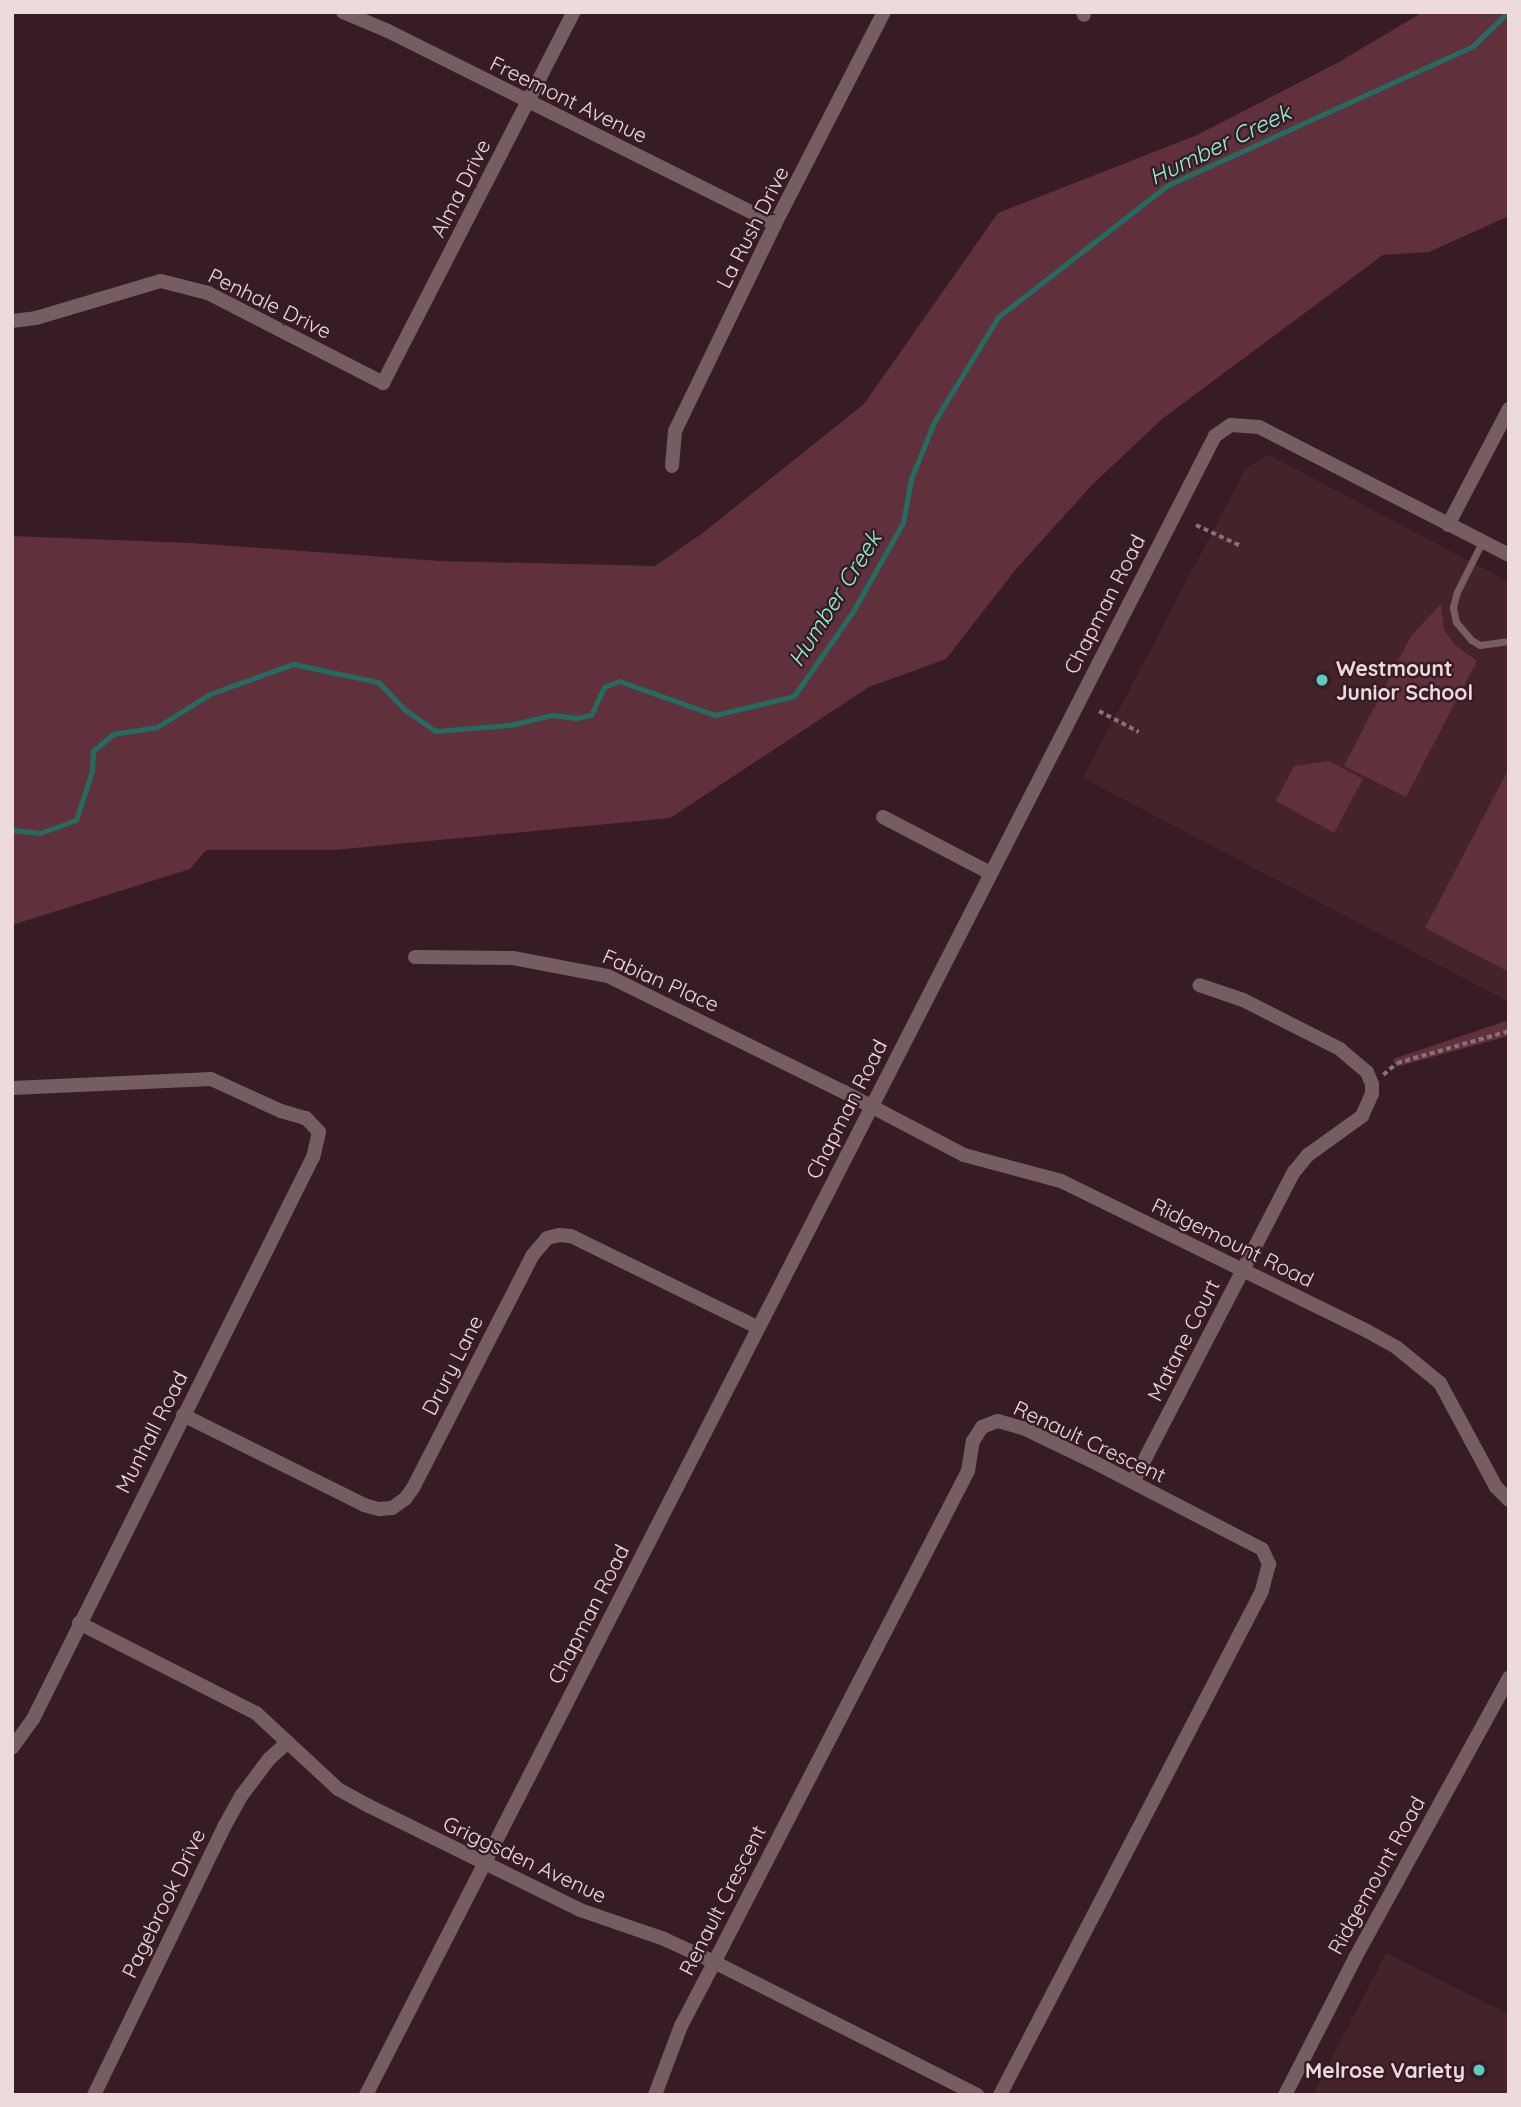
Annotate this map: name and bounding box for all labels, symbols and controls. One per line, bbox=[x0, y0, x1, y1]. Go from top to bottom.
street label: Freemont Avenue bbox=[486, 50, 652, 148]
water label: Humber Creek bbox=[1145, 99, 1295, 191]
street label: Alma Drive bbox=[425, 135, 495, 241]
street label: La Rush Drive bbox=[710, 162, 794, 292]
street label: Penhale Drive bbox=[204, 262, 336, 344]
water label: Humber Creek bbox=[782, 526, 888, 672]
street label: Chapman Road bbox=[1058, 530, 1150, 678]
place label: Westmount Junior School bbox=[1336, 655, 1473, 705]
marker: Westmount Junior School bbox=[1314, 672, 1330, 688]
street label: Fabian Place bbox=[599, 943, 723, 1017]
street label: Chapman Road bbox=[800, 1035, 892, 1183]
street label: Ridgemount Road bbox=[1148, 1192, 1318, 1292]
street label: Matane Court bbox=[1142, 1275, 1224, 1405]
street label: Drury Lane bbox=[416, 1311, 488, 1419]
street label: Munhall Road bbox=[109, 1367, 193, 1497]
street label: Renault Crescent bbox=[1010, 1395, 1170, 1487]
street label: Chapman Road bbox=[542, 1540, 634, 1688]
street label: Ridgemount Road bbox=[1322, 1792, 1430, 1958]
street label: Griggsden Avenue bbox=[439, 1810, 611, 1908]
street label: Renault Crescent bbox=[673, 1821, 771, 1979]
street label: Pagebrook Drive bbox=[116, 1824, 210, 1982]
place label: Melrose Variety bbox=[1305, 2057, 1465, 2083]
marker: Melrose Variety bbox=[1471, 2062, 1487, 2078]

